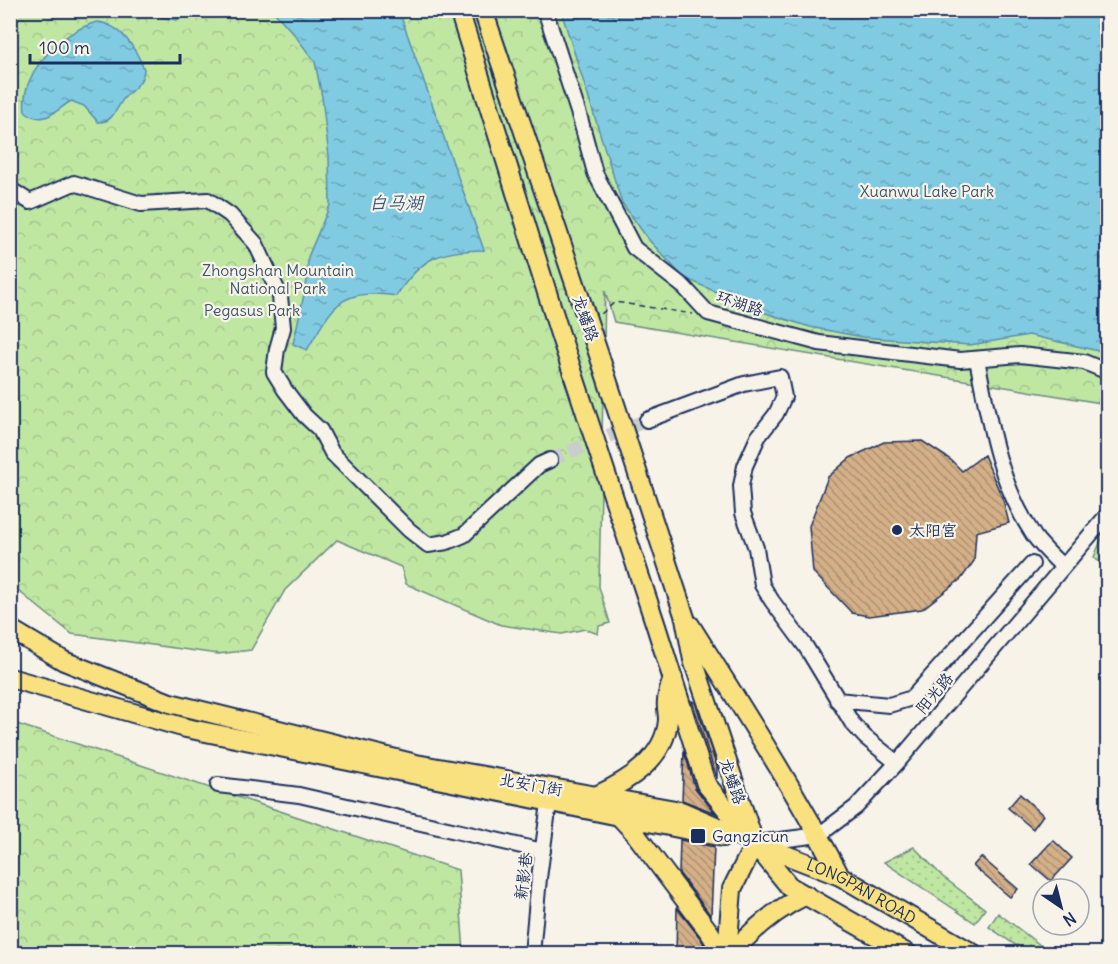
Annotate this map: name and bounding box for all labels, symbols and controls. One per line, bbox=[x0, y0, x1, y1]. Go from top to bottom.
scale bar bbox=[30, 27, 180, 65]
text: 100 m bbox=[39, 36, 90, 59]
park label: Xuanwu Lake Park bbox=[860, 181, 994, 201]
water label: 白马湖 bbox=[369, 191, 425, 214]
park label: Zhongshan Mountain National Park bbox=[202, 260, 354, 298]
street label: 环湖路 bbox=[714, 286, 766, 320]
street label: 龙蟠路 bbox=[569, 292, 603, 344]
park label: Pegasus Park bbox=[204, 300, 300, 320]
place label: 太阳宫 bbox=[909, 520, 957, 540]
marker: 太阳宫 bbox=[890, 523, 904, 537]
street label: 阳光路 bbox=[911, 668, 957, 718]
street label: 龙蟠路 bbox=[716, 755, 750, 807]
street label: 北安门街 bbox=[498, 769, 564, 799]
place label: Gangzicun bbox=[712, 826, 789, 846]
marker: Gangzicun bbox=[689, 827, 707, 845]
street label: 新影巷 bbox=[510, 851, 536, 901]
street label: LONGPAN ROAD bbox=[804, 854, 920, 928]
north arrow bbox=[1031, 877, 1091, 937]
text: N bbox=[1059, 908, 1080, 931]

